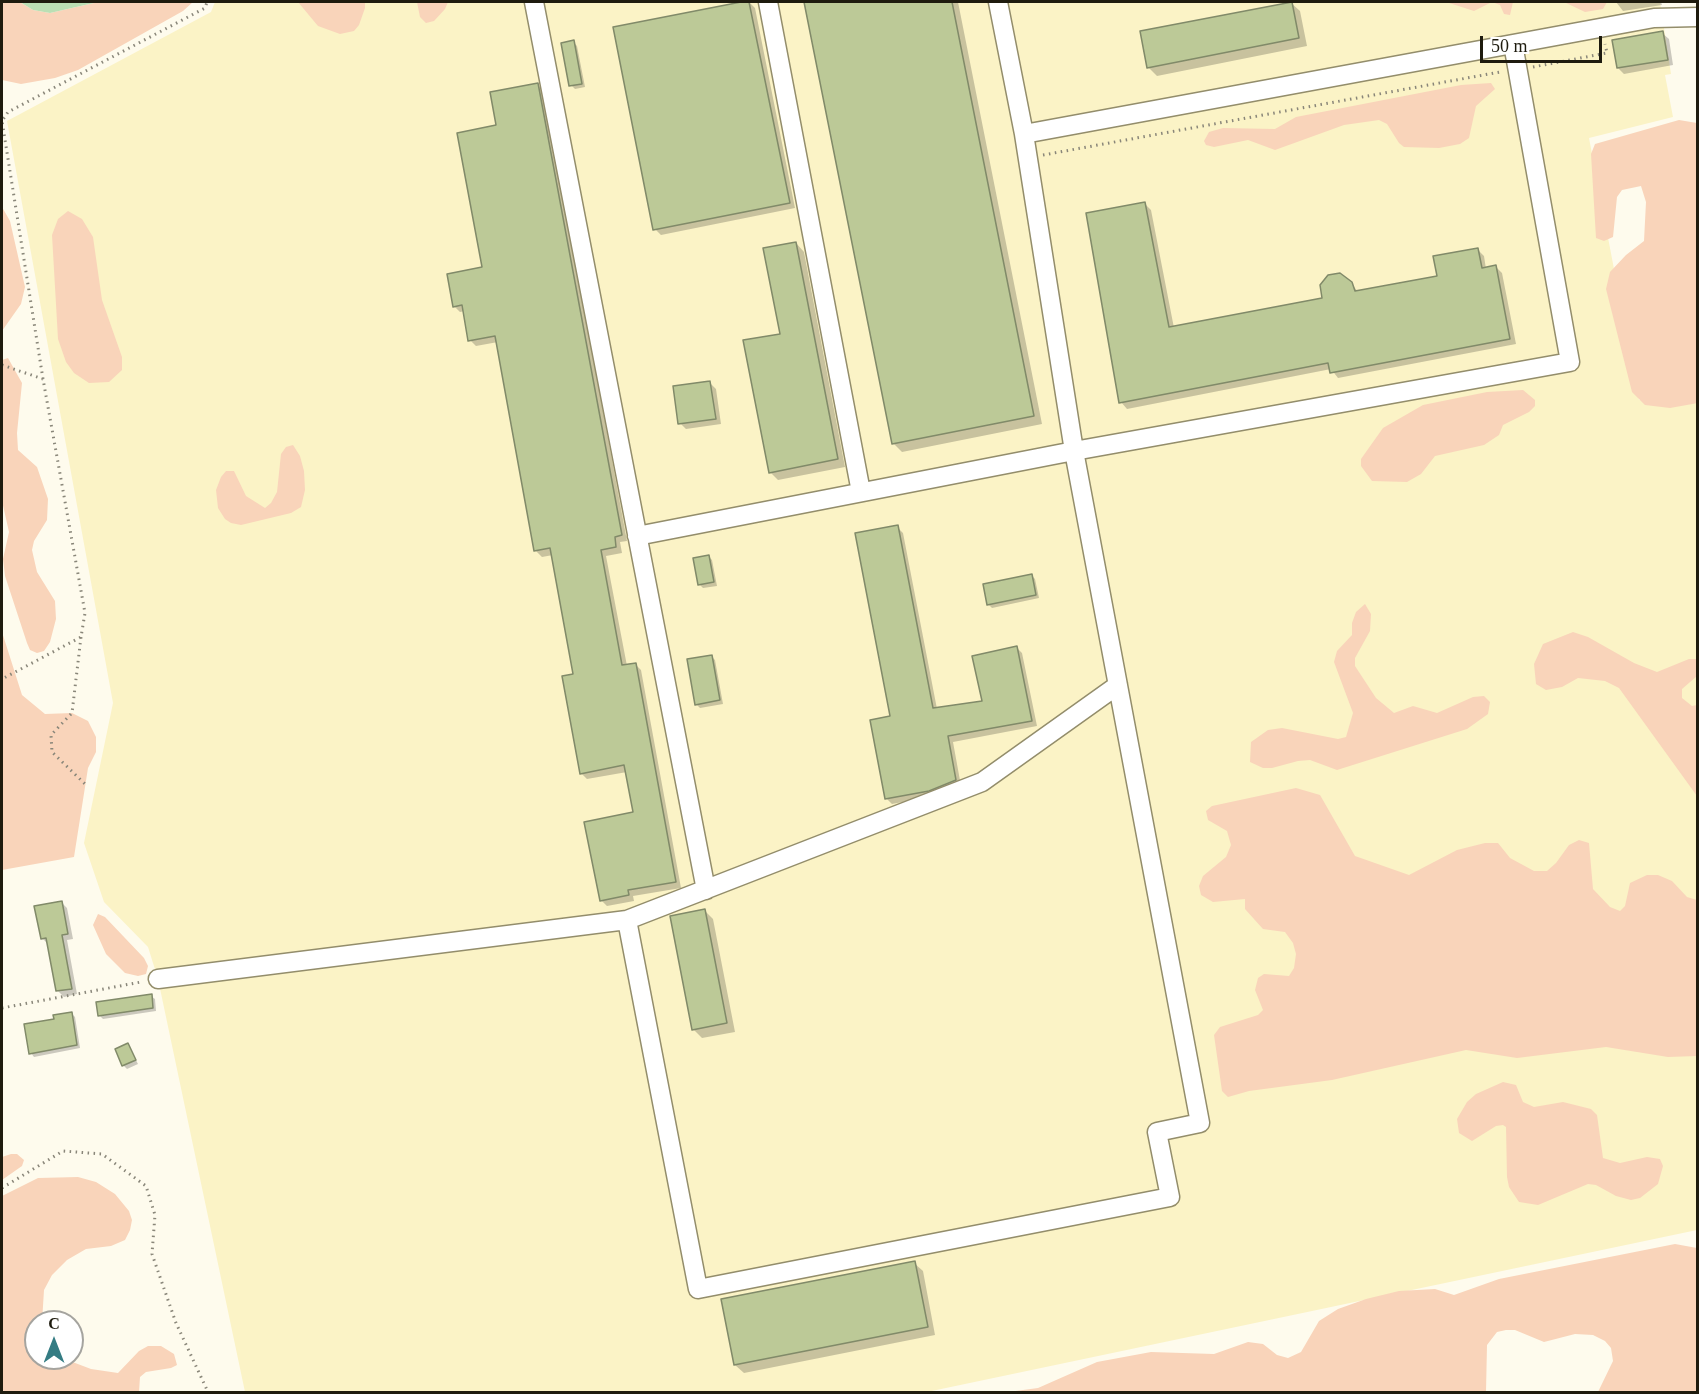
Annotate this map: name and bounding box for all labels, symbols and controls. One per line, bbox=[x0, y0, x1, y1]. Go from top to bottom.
scale bar bbox=[1483, 24, 1604, 62]
text: 50 m bbox=[1491, 36, 1528, 56]
north arrow bbox=[24, 1310, 84, 1370]
text: С bbox=[48, 1315, 60, 1332]

